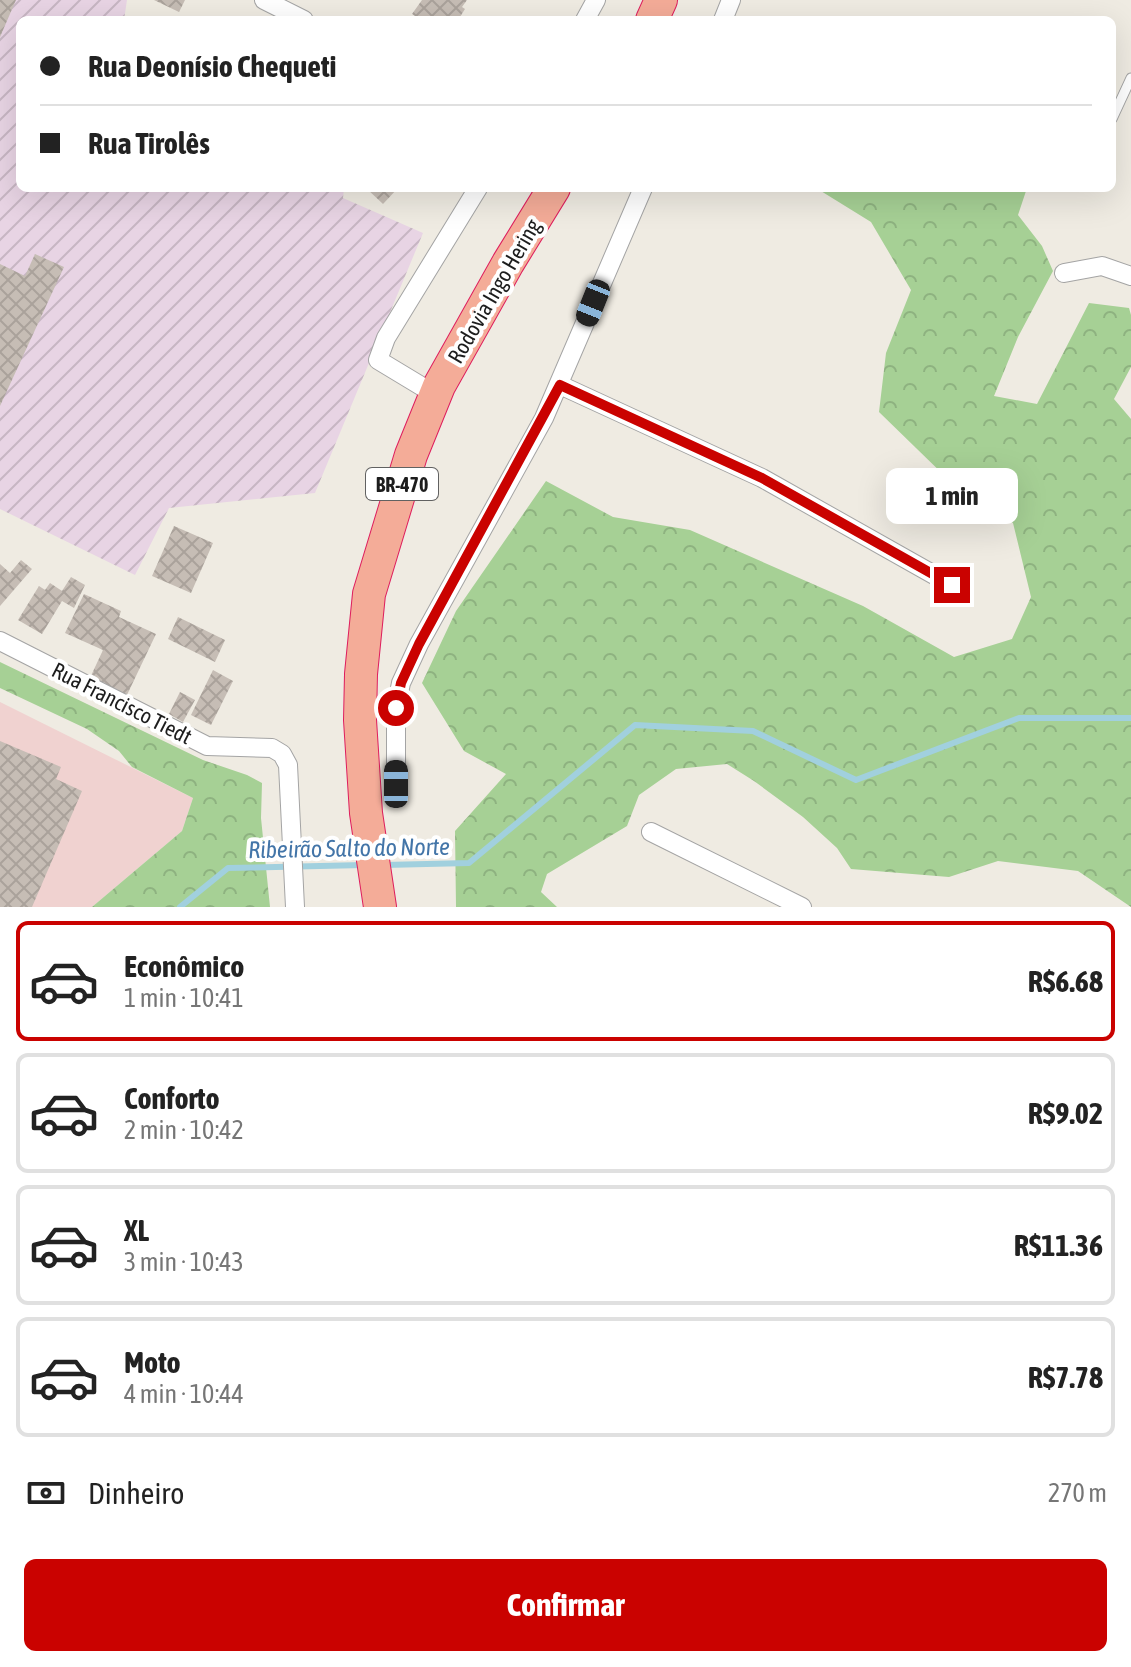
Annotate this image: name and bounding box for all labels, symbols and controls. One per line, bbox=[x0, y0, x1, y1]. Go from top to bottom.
text: Rua Deonísio Chequeti bbox=[88, 49, 336, 83]
text: Rua Tirolês bbox=[88, 126, 210, 160]
street label: Rodovia Ingo Hering bbox=[442, 214, 546, 368]
car bbox=[573, 276, 613, 330]
road number: BR-470 bbox=[366, 468, 438, 500]
callout: 1 min bbox=[886, 469, 1018, 525]
text: 1 min bbox=[925, 481, 979, 511]
route end bbox=[934, 567, 970, 603]
street label: Rua Francisco Tiedt bbox=[48, 657, 196, 749]
route start bbox=[378, 690, 414, 726]
car bbox=[384, 760, 408, 808]
water label: Ribeirão Salto do Norte bbox=[248, 833, 450, 863]
icon: car bbox=[28, 945, 100, 1017]
text: Econômico bbox=[124, 949, 244, 983]
text: R$6.68 bbox=[1028, 964, 1103, 998]
text: 1 min · 10:41 bbox=[124, 983, 244, 1013]
icon: car bbox=[28, 1077, 100, 1149]
text: Conforto bbox=[124, 1081, 220, 1115]
text: R$9.02 bbox=[1028, 1096, 1103, 1130]
text: 2 min · 10:42 bbox=[124, 1115, 244, 1145]
icon: car bbox=[28, 1209, 100, 1281]
text: XL bbox=[124, 1213, 149, 1247]
text: R$11.36 bbox=[1014, 1228, 1103, 1262]
text: 3 min · 10:43 bbox=[124, 1247, 244, 1277]
icon: car bbox=[28, 1341, 100, 1413]
text: Moto bbox=[124, 1345, 181, 1379]
text: R$7.78 bbox=[1028, 1360, 1103, 1394]
text: 4 min · 10:44 bbox=[124, 1379, 244, 1409]
icon: cash bbox=[24, 1471, 68, 1515]
text: Dinheiro bbox=[88, 1476, 184, 1510]
text: 270 m bbox=[1048, 1478, 1107, 1508]
button: Confirmar bbox=[24, 1559, 1107, 1651]

